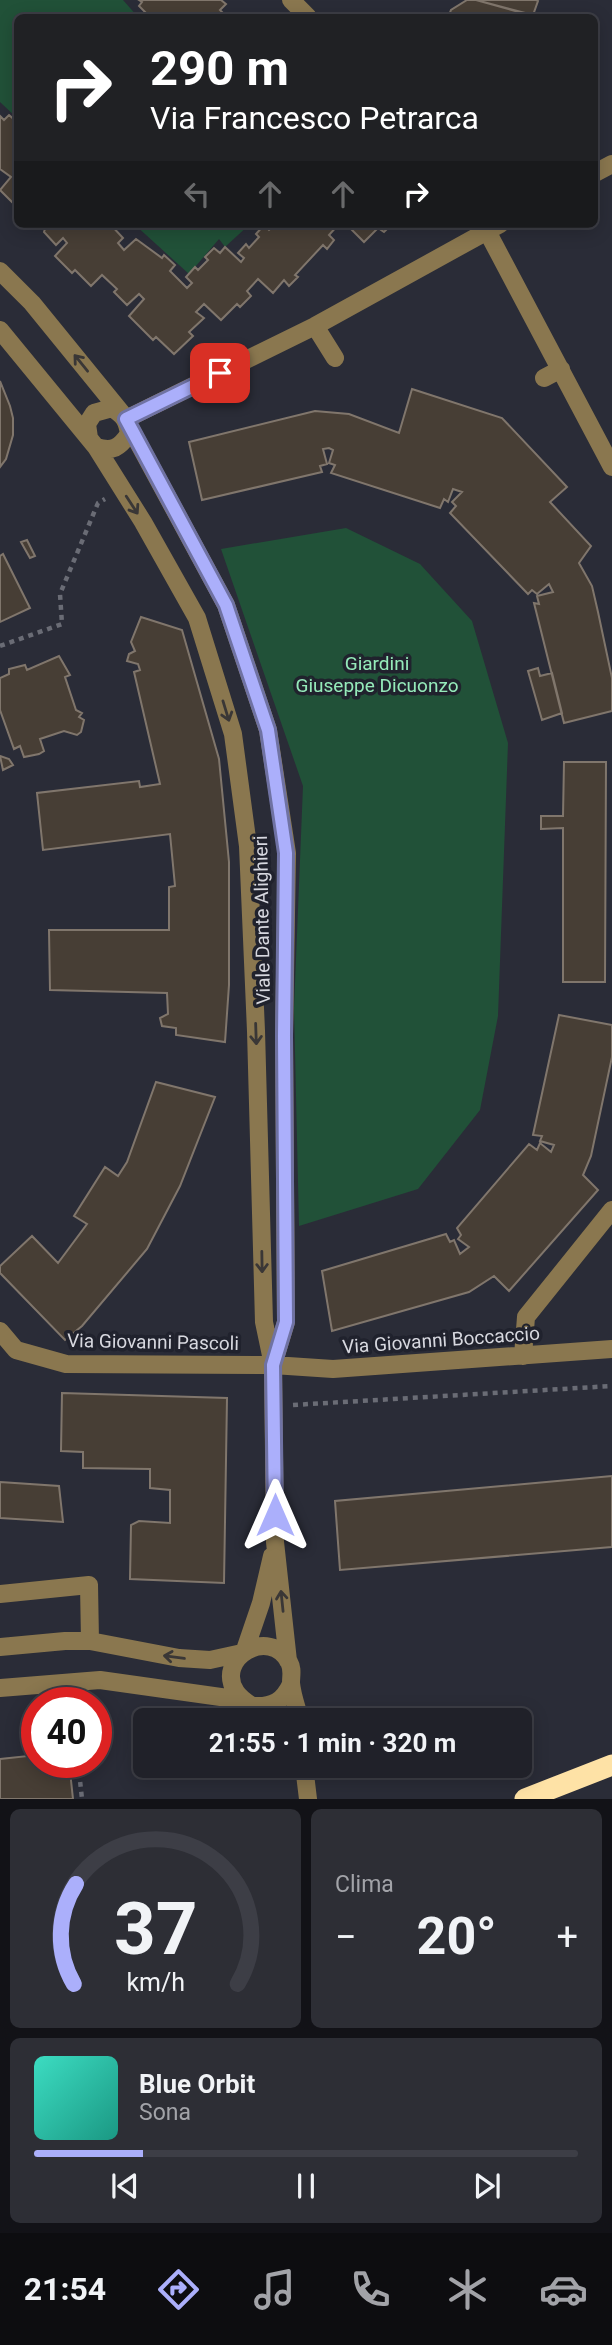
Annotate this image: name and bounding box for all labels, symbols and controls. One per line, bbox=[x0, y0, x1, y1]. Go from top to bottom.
text: 290 m bbox=[150, 40, 289, 97]
icon: right bbox=[35, 42, 126, 133]
text: Via Francesco Petrarca bbox=[150, 99, 479, 137]
icon: left bbox=[178, 175, 216, 213]
icon: ahead bbox=[251, 175, 289, 213]
icon: ahead bbox=[324, 175, 362, 213]
icon: right bbox=[397, 175, 435, 213]
pin bbox=[190, 343, 250, 403]
icon: arrive bbox=[201, 354, 239, 392]
one-way arrow bbox=[73, 355, 89, 373]
one-way arrow bbox=[126, 495, 140, 515]
park label: Giardini Giuseppe Dicuonzo bbox=[296, 652, 459, 697]
one-way arrow bbox=[221, 700, 234, 722]
street label: Viale Dante Alighieri bbox=[249, 835, 275, 1005]
one-way arrow bbox=[249, 1023, 263, 1046]
one-way arrow bbox=[255, 1250, 269, 1273]
street label: Via Giovanni Boccaccio bbox=[341, 1322, 541, 1358]
street label: Via Giovanni Pascoli bbox=[67, 1329, 239, 1355]
position arrow bbox=[238, 1478, 312, 1552]
one-way arrow bbox=[275, 1591, 288, 1613]
one-way arrow bbox=[163, 1650, 186, 1663]
speed limit sign: 40 bbox=[21, 1687, 112, 1778]
text: 21:55 · 1 min · 320 m bbox=[209, 1728, 456, 1758]
text: Clima bbox=[335, 1871, 394, 1898]
text: 37 bbox=[114, 1887, 197, 1973]
text: 20° bbox=[417, 1906, 497, 1967]
text: − bbox=[335, 1915, 357, 1959]
text: + bbox=[556, 1915, 578, 1959]
text: km/h bbox=[126, 1968, 185, 1997]
text: Blue Orbit bbox=[139, 2069, 255, 2099]
text: Sona bbox=[139, 2099, 191, 2126]
icon: previous bbox=[106, 2167, 144, 2205]
icon: pause bbox=[287, 2167, 325, 2205]
icon: next bbox=[468, 2167, 506, 2205]
icon: directions bbox=[154, 2265, 203, 2314]
icon: music bbox=[250, 2265, 299, 2314]
icon: phone bbox=[346, 2265, 395, 2314]
icon: climate bbox=[443, 2265, 492, 2314]
icon: car bbox=[539, 2265, 588, 2314]
text: 21:54 bbox=[24, 2270, 106, 2308]

